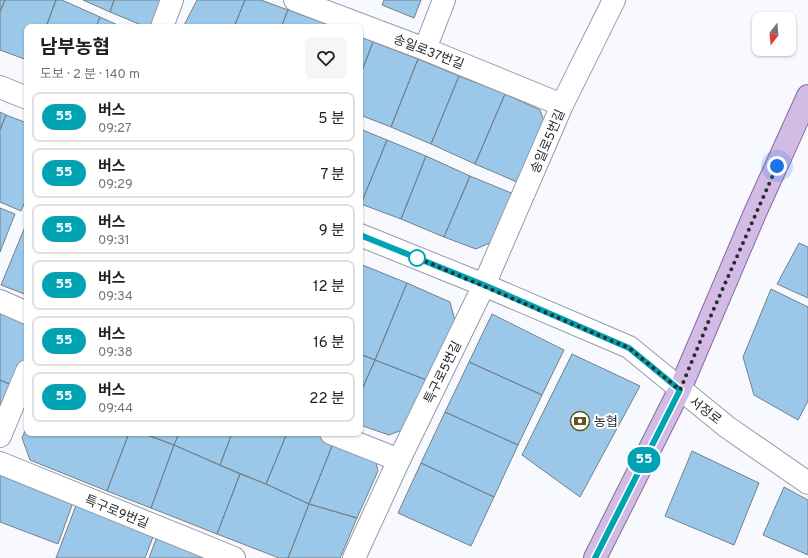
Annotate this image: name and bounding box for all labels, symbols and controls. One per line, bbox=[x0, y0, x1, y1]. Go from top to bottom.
north arrow bbox=[752, 12, 796, 56]
map controls bbox=[752, 12, 796, 56]
street label: 송일로37번길 bbox=[391, 32, 466, 74]
text: 남부농협 bbox=[40, 36, 110, 60]
button: heart bbox=[305, 37, 347, 79]
text: 도보 · 2 분 · 140 m bbox=[40, 67, 140, 83]
text: 버스 bbox=[98, 102, 126, 121]
street label: 송일로5번길 bbox=[528, 107, 569, 176]
text: 55 bbox=[55, 108, 73, 125]
text: 5 분 bbox=[318, 110, 345, 129]
text: 09:27 bbox=[98, 121, 132, 137]
your location bbox=[767, 156, 787, 176]
text: 버스 bbox=[98, 158, 126, 177]
text: 55 bbox=[55, 164, 73, 181]
text: 7 분 bbox=[320, 166, 345, 185]
text: 09:29 bbox=[98, 177, 133, 193]
text: 버스 bbox=[98, 214, 126, 233]
text: 55 bbox=[55, 220, 73, 237]
text: 9 분 bbox=[319, 222, 345, 241]
text: 09:31 bbox=[98, 233, 130, 249]
unlabelled marker bbox=[408, 249, 426, 267]
text: 버스 bbox=[98, 270, 126, 289]
text: 55 bbox=[55, 276, 73, 293]
text: 12 분 bbox=[313, 278, 345, 297]
text: 09:34 bbox=[98, 289, 133, 305]
text: 버스 bbox=[98, 326, 126, 345]
text: 55 bbox=[55, 332, 73, 349]
text: 16 분 bbox=[313, 334, 345, 353]
street label: 특구로5번길 bbox=[422, 339, 466, 407]
text: 09:38 bbox=[98, 345, 133, 361]
text: 버스 bbox=[98, 382, 126, 401]
text: 55 bbox=[55, 388, 73, 405]
text: 22 분 bbox=[309, 390, 345, 409]
street label: 서정로 bbox=[686, 394, 724, 429]
text: 09:44 bbox=[98, 401, 133, 417]
bank icon: 농협 bbox=[569, 410, 591, 432]
place label: 농협 bbox=[594, 415, 618, 431]
line badge: 55 bbox=[626, 447, 662, 473]
text: 55 bbox=[635, 451, 653, 468]
street label: 특구로9번길 bbox=[82, 493, 151, 533]

